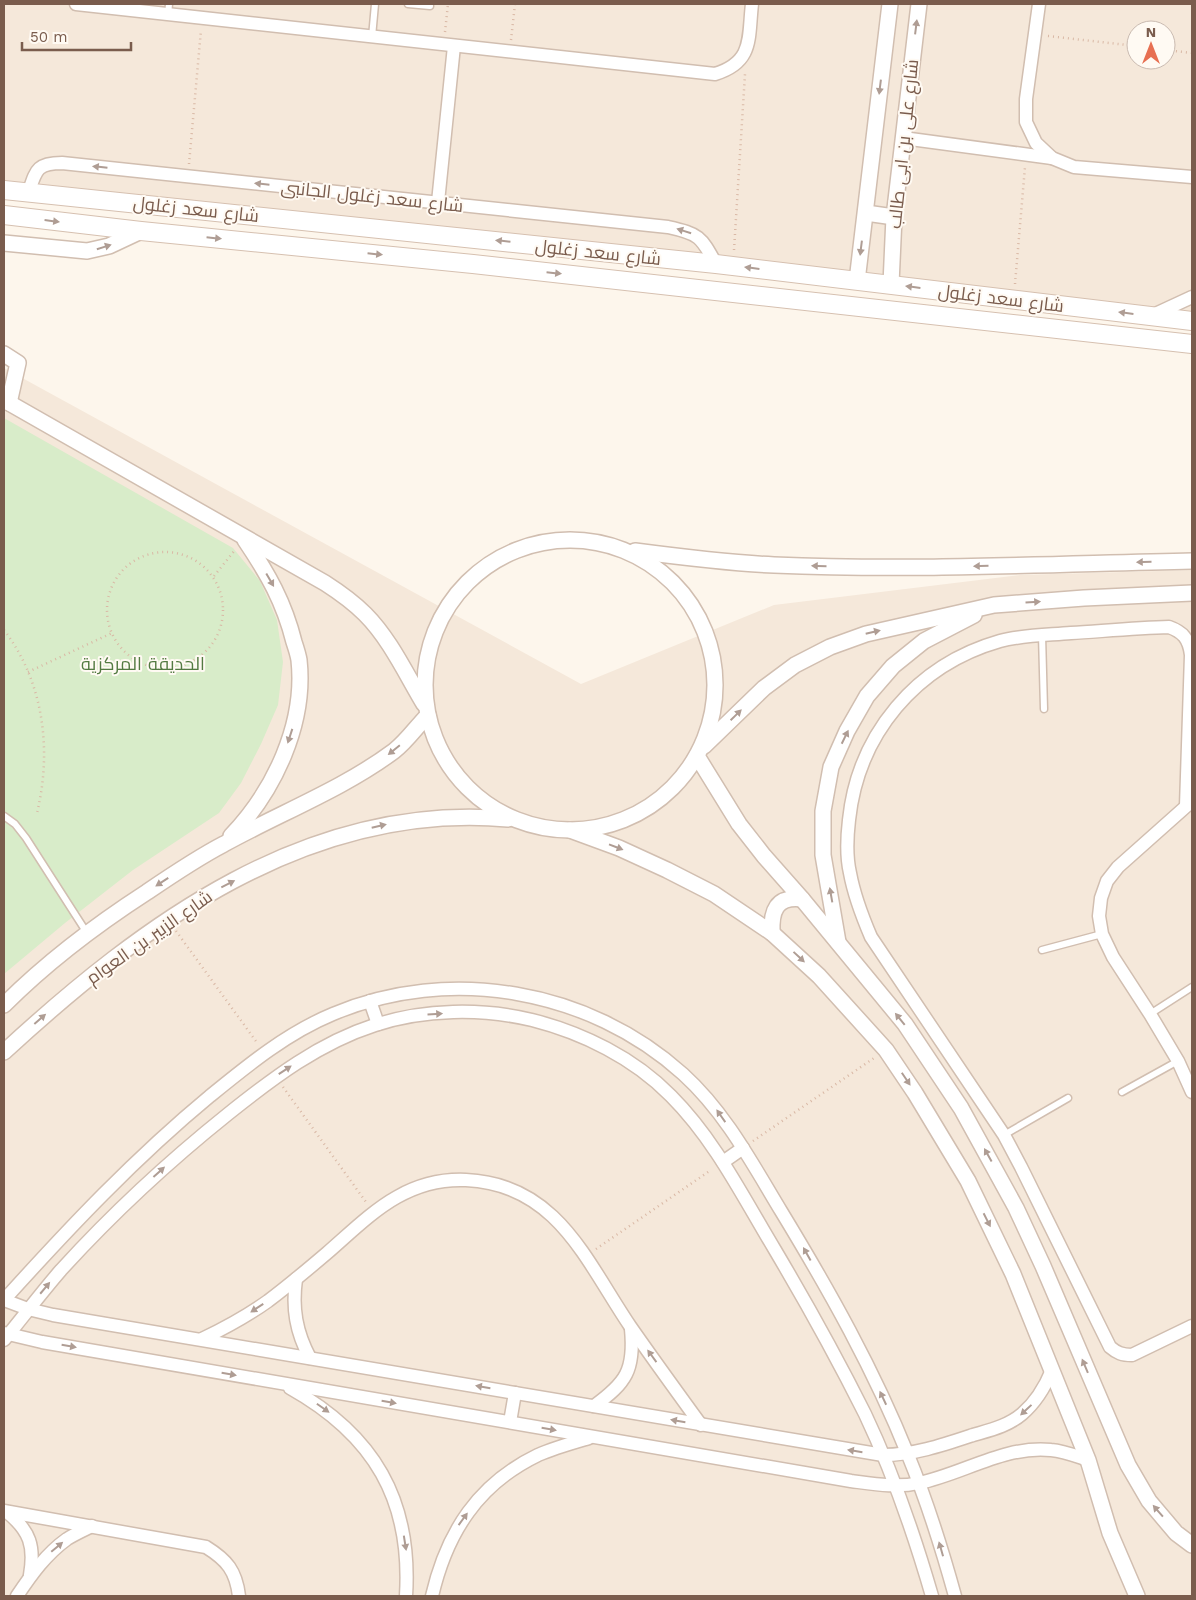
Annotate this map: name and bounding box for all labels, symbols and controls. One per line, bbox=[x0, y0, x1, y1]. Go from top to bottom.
one-way arrow bbox=[912, 19, 920, 35]
scale bar bbox=[22, 20, 131, 52]
north arrow bbox=[1126, 20, 1176, 70]
text: N bbox=[1146, 24, 1156, 40]
text: 50 m bbox=[30, 28, 67, 46]
street label: شارع على بن ابى طالب bbox=[884, 58, 924, 230]
one-way arrow bbox=[876, 79, 884, 95]
one-way arrow bbox=[92, 163, 108, 171]
street label: شارع سعد زغلول الجانبى bbox=[280, 176, 464, 218]
one-way arrow bbox=[254, 180, 270, 188]
street label: شارع سعد زغلول bbox=[132, 192, 260, 228]
one-way arrow bbox=[44, 217, 60, 225]
one-way arrow bbox=[676, 227, 691, 235]
one-way arrow bbox=[206, 234, 222, 242]
street label: شارع سعد زغلول bbox=[534, 235, 662, 271]
one-way arrow bbox=[495, 237, 511, 245]
one-way arrow bbox=[857, 241, 865, 257]
one-way arrow bbox=[97, 242, 112, 250]
one-way arrow bbox=[368, 250, 384, 258]
one-way arrow bbox=[743, 264, 759, 272]
one-way arrow bbox=[547, 269, 563, 277]
street label: شارع سعد زغلول bbox=[937, 280, 1065, 318]
one-way arrow bbox=[905, 283, 921, 291]
one-way arrow bbox=[1118, 309, 1134, 317]
one-way arrow bbox=[1135, 559, 1151, 567]
one-way arrow bbox=[810, 562, 826, 570]
one-way arrow bbox=[973, 562, 989, 570]
one-way arrow bbox=[266, 573, 275, 586]
one-way arrow bbox=[1025, 598, 1041, 606]
one-way arrow bbox=[866, 628, 881, 636]
park label: الحديقة المركزية bbox=[81, 653, 205, 675]
one-way arrow bbox=[730, 709, 742, 721]
one-way arrow bbox=[286, 729, 294, 744]
one-way arrow bbox=[841, 730, 849, 744]
one-way arrow bbox=[388, 744, 401, 755]
one-way arrow bbox=[372, 822, 388, 830]
one-way arrow bbox=[609, 843, 624, 851]
one-way arrow bbox=[155, 877, 169, 887]
one-way arrow bbox=[220, 880, 235, 888]
street label: شارع الزبير بن العوام bbox=[82, 886, 217, 990]
one-way arrow bbox=[826, 887, 834, 903]
one-way arrow bbox=[793, 951, 805, 963]
one-way arrow bbox=[428, 1009, 444, 1017]
one-way arrow bbox=[894, 1013, 905, 1026]
one-way arrow bbox=[33, 1014, 46, 1025]
one-way arrow bbox=[279, 1066, 292, 1075]
one-way arrow bbox=[901, 1073, 910, 1086]
one-way arrow bbox=[716, 1110, 726, 1123]
one-way arrow bbox=[984, 1148, 992, 1163]
one-way arrow bbox=[152, 1166, 164, 1178]
one-way arrow bbox=[983, 1212, 991, 1227]
one-way arrow bbox=[803, 1247, 811, 1262]
one-way arrow bbox=[40, 1282, 51, 1295]
one-way arrow bbox=[250, 1304, 263, 1313]
one-way arrow bbox=[61, 1343, 77, 1351]
one-way arrow bbox=[647, 1350, 657, 1363]
one-way arrow bbox=[1081, 1359, 1089, 1373]
one-way arrow bbox=[221, 1371, 237, 1379]
one-way arrow bbox=[475, 1383, 491, 1391]
one-way arrow bbox=[878, 1391, 886, 1405]
one-way arrow bbox=[381, 1398, 397, 1406]
one-way arrow bbox=[316, 1403, 330, 1413]
one-way arrow bbox=[1020, 1404, 1032, 1416]
one-way arrow bbox=[669, 1416, 685, 1424]
one-way arrow bbox=[541, 1426, 557, 1434]
one-way arrow bbox=[847, 1447, 863, 1455]
one-way arrow bbox=[1152, 1505, 1163, 1518]
one-way arrow bbox=[458, 1512, 468, 1526]
one-way arrow bbox=[401, 1536, 409, 1552]
one-way arrow bbox=[50, 1542, 63, 1553]
one-way arrow bbox=[937, 1542, 945, 1557]

